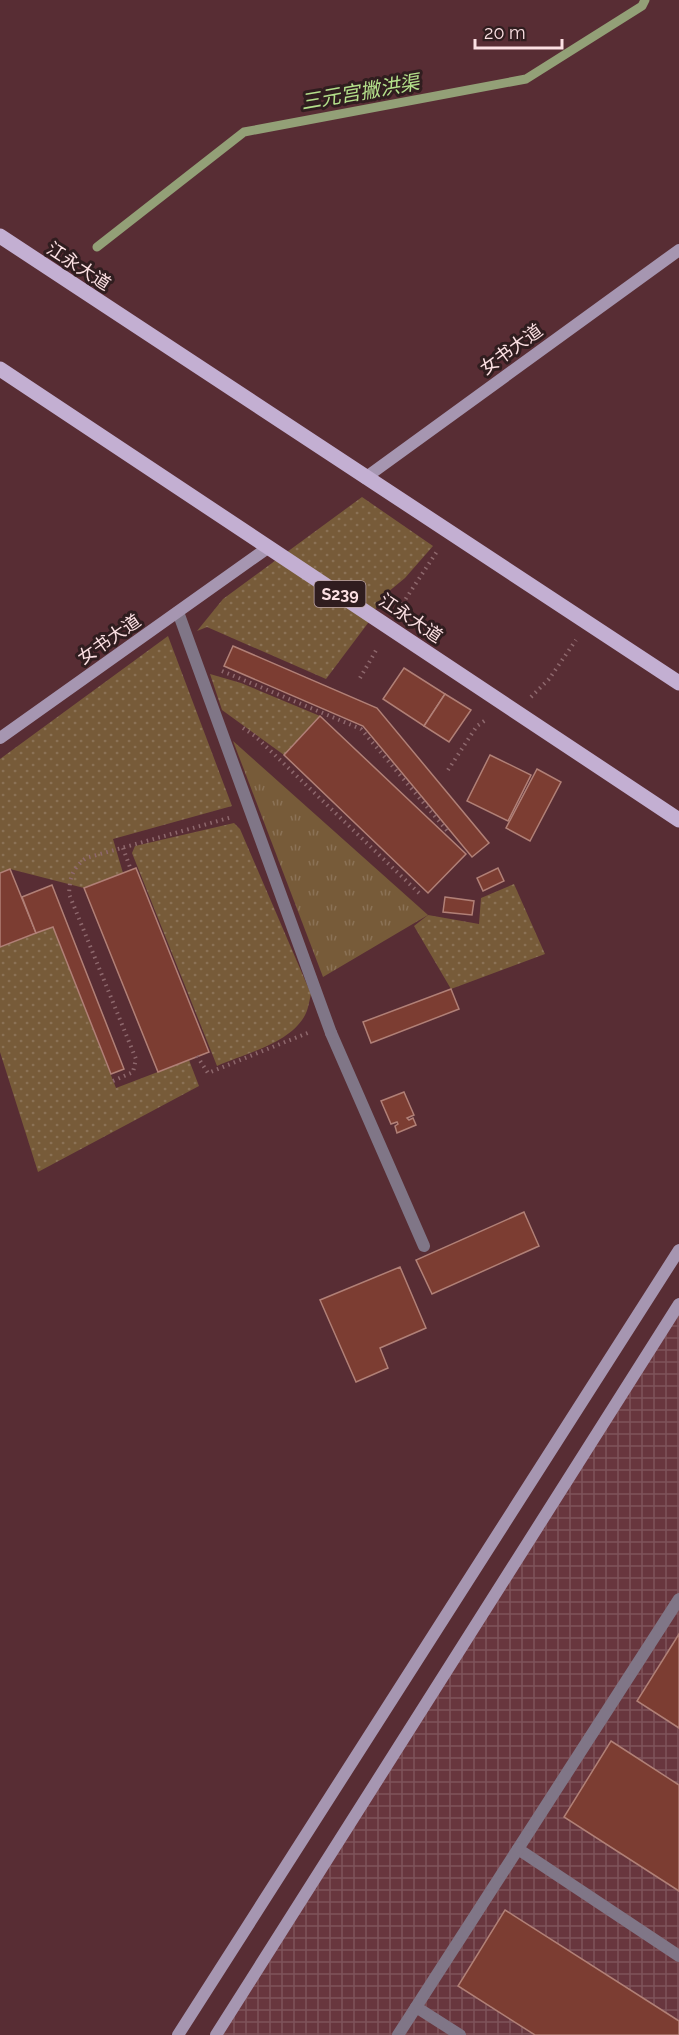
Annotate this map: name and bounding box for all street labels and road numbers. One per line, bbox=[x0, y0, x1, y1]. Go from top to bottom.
street label: 江永大道 bbox=[43, 238, 115, 294]
street label: 女书大道 bbox=[476, 319, 546, 379]
road number: S239 bbox=[314, 581, 366, 607]
street label: 江永大道 bbox=[375, 589, 447, 647]
street label: 女书大道 bbox=[73, 610, 145, 668]

